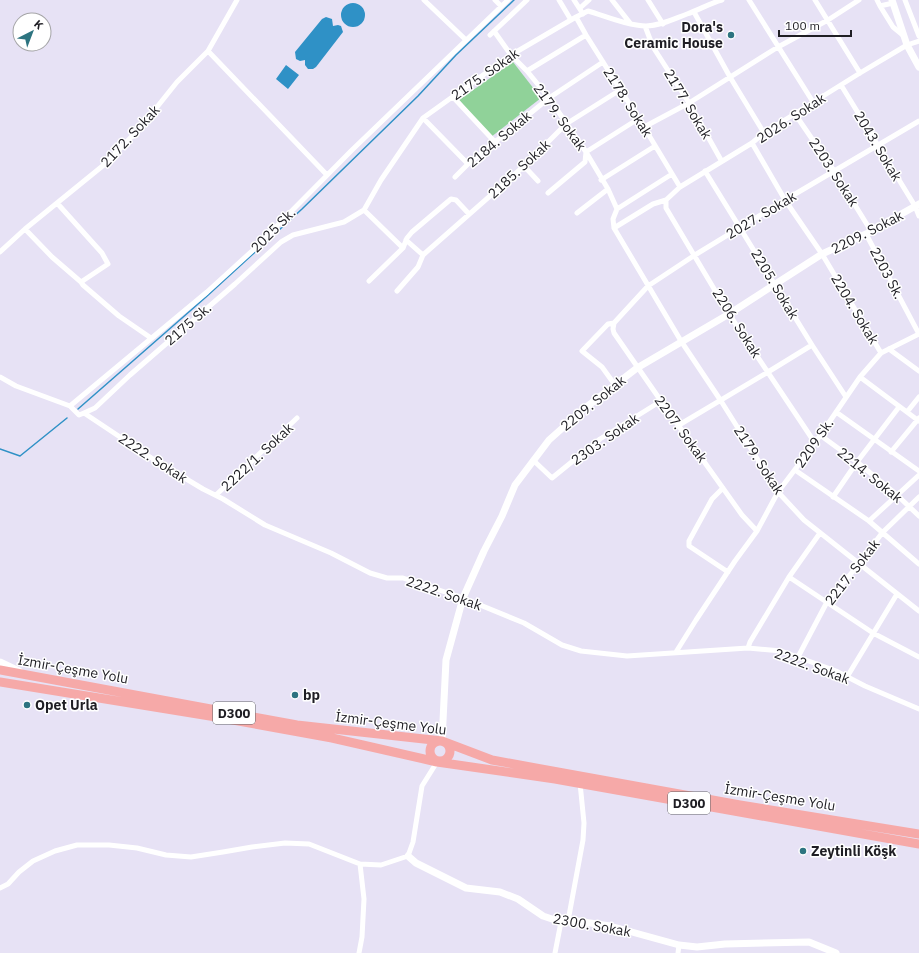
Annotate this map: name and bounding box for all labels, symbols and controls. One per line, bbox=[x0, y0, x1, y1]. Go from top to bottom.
north arrow bbox=[12, 12, 52, 52]
scale bar bbox=[779, 12, 851, 38]
text: K bbox=[31, 17, 46, 33]
place label: Dora's Ceramic House bbox=[624, 18, 723, 52]
text: 100 m bbox=[785, 18, 820, 33]
marker: Dora's Ceramic House bbox=[726, 30, 736, 40]
street label: 2175. Sokak bbox=[448, 44, 523, 104]
street label: 2178. Sokak bbox=[599, 64, 657, 141]
street label: 2177. Sokak bbox=[660, 66, 716, 143]
street label: 2179. Sokak bbox=[530, 80, 591, 155]
street label: 2026. Sokak bbox=[753, 89, 829, 147]
street label: 2172. Sokak bbox=[97, 101, 164, 171]
street label: 2184. Sokak bbox=[463, 106, 535, 171]
street label: 2043. Sokak bbox=[850, 108, 906, 185]
street label: 2203. Sokak bbox=[805, 134, 863, 210]
street label: 2185. Sokak bbox=[484, 135, 554, 202]
street label: 2027. Sokak bbox=[723, 187, 800, 243]
street label: 2025 Sk. bbox=[247, 204, 299, 256]
street label: 2209. Sokak bbox=[828, 206, 907, 258]
street label: 2203 Sk. bbox=[866, 244, 908, 302]
street label: 2205. Sokak bbox=[747, 246, 803, 323]
street label: 2204. Sokak bbox=[827, 271, 883, 348]
street label: 2206. Sokak bbox=[708, 285, 766, 362]
street label: 2175 Sk. bbox=[161, 299, 215, 349]
street label: 2209. Sokak bbox=[557, 371, 630, 435]
street label: 2207. Sokak bbox=[651, 392, 712, 467]
street label: 2303. Sokak bbox=[568, 409, 643, 469]
street label: 2209 Sk. bbox=[791, 415, 837, 471]
street label: 2222/1. Sokak bbox=[217, 418, 297, 495]
street label: 2179. Sokak bbox=[730, 422, 788, 498]
street label: 2222. Sokak bbox=[115, 429, 191, 487]
street label: 2214. Sokak bbox=[834, 443, 907, 507]
street label: 2217. Sokak bbox=[821, 535, 884, 609]
street label: 2222. Sokak bbox=[404, 572, 485, 615]
street label: 2222. Sokak bbox=[772, 644, 853, 688]
street label: İzmir-Çeşme Yolu bbox=[16, 650, 130, 688]
place label: bp bbox=[303, 686, 320, 704]
marker: bp bbox=[290, 690, 300, 700]
place label: Opet Urla bbox=[35, 696, 98, 714]
marker: Opet Urla bbox=[22, 700, 32, 710]
road number: D300 bbox=[213, 702, 255, 724]
street label: İzmir-Çeşme Yolu bbox=[334, 707, 448, 739]
street label: İzmir-Çeşme Yolu bbox=[723, 779, 837, 815]
road number: D300 bbox=[668, 792, 710, 814]
place label: Zeytinli Köşk bbox=[811, 842, 897, 860]
marker: Zeytinli Köşk bbox=[798, 846, 808, 856]
street label: 2300. Sokak bbox=[552, 909, 633, 941]

